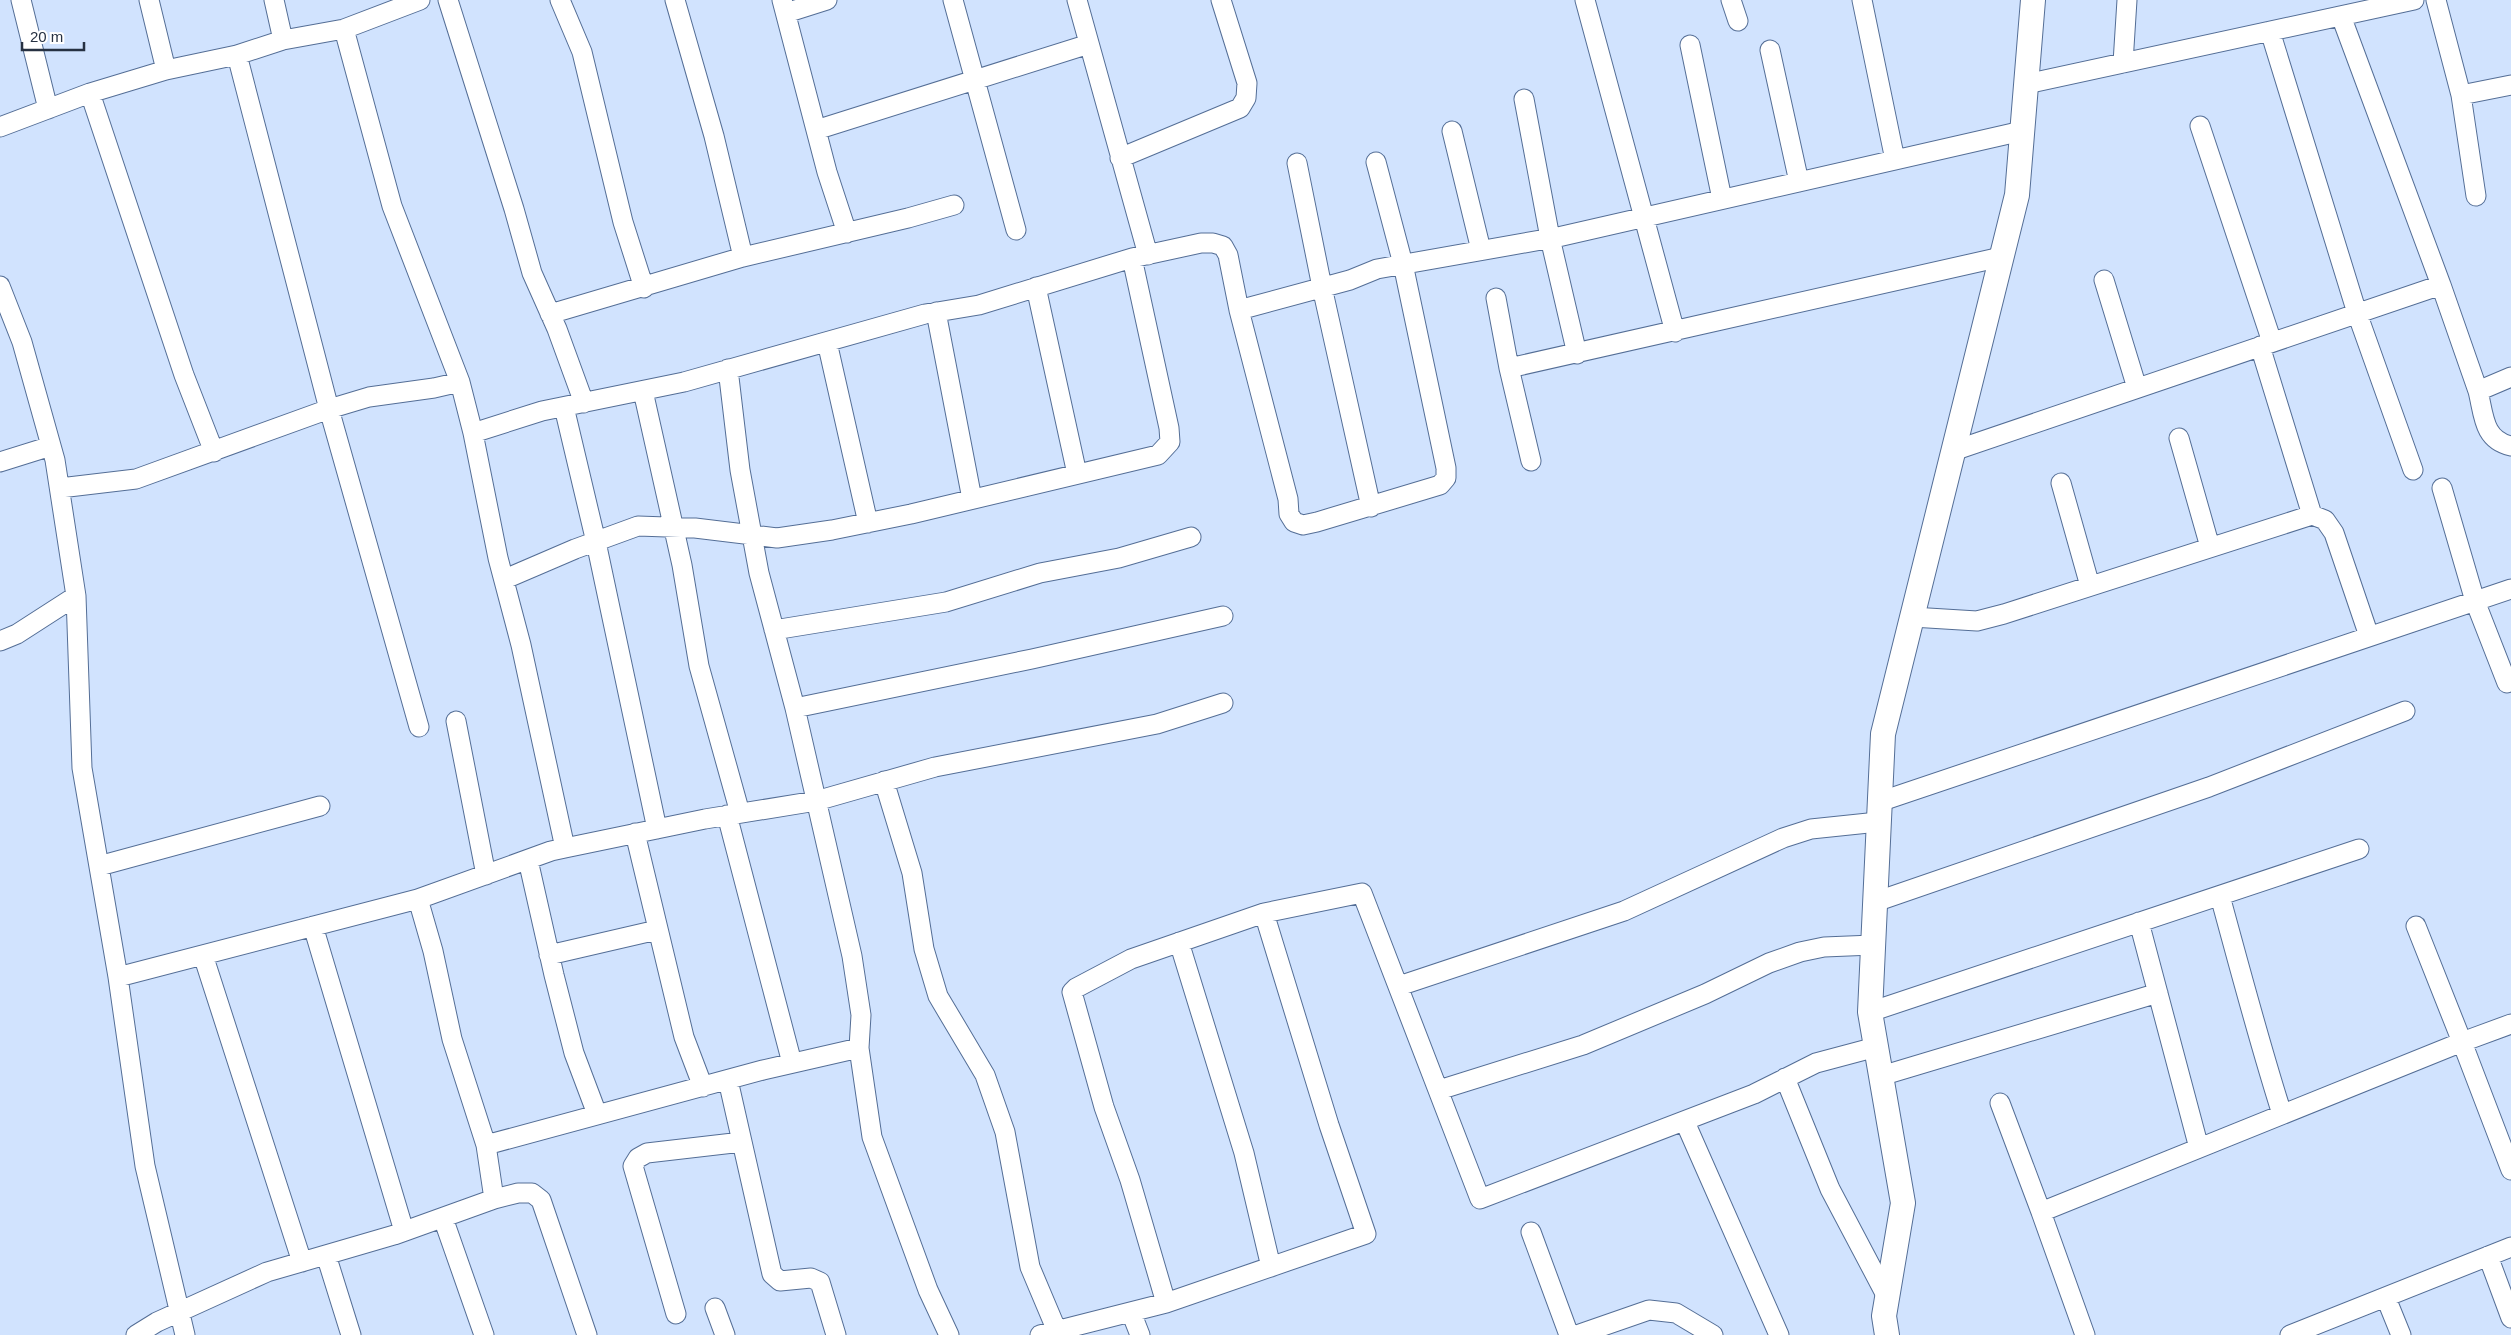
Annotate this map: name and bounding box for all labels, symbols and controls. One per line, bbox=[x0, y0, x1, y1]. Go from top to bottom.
scale bar bbox=[22, 20, 85, 52]
text: 20 m bbox=[30, 28, 63, 45]

